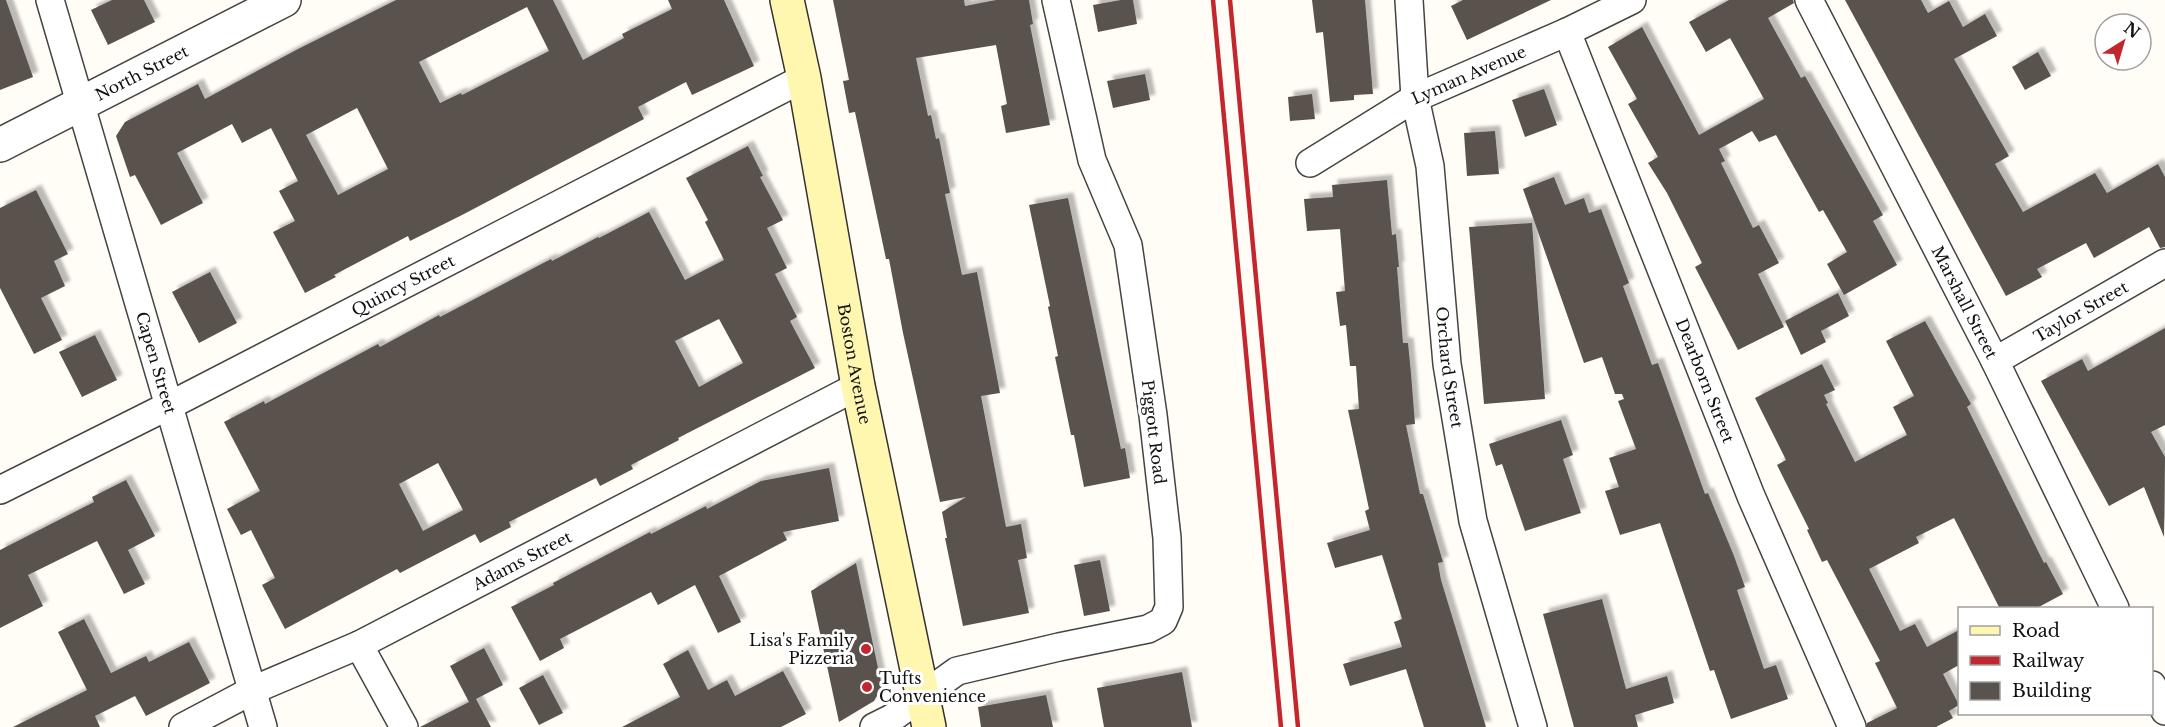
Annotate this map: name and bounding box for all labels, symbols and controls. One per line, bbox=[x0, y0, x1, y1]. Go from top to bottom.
north arrow bbox=[2093, 12, 2153, 72]
text: N bbox=[2120, 18, 2144, 43]
street label: North Street bbox=[92, 41, 192, 105]
street label: Lyman Avenue bbox=[1408, 41, 1529, 108]
street label: Marshall Street bbox=[1927, 242, 2002, 362]
street label: Quincy Street bbox=[348, 250, 458, 320]
street label: Taylor Street bbox=[2030, 277, 2131, 347]
street label: Boston Avenue bbox=[834, 302, 876, 426]
street label: Orchard Street bbox=[1432, 306, 1467, 429]
street label: Capen Street bbox=[132, 309, 181, 416]
street label: Dearborn Street bbox=[1672, 315, 1739, 446]
street label: Piggott Road bbox=[1138, 379, 1170, 486]
street label: Adams Street bbox=[468, 526, 575, 595]
legend bbox=[1958, 607, 2153, 715]
text: Road bbox=[2012, 620, 2060, 642]
place label: Lisa's Family Pizzeria bbox=[749, 630, 855, 668]
marker: Lisa's Family Pizzeria bbox=[859, 642, 873, 656]
text: Railway bbox=[2012, 650, 2085, 672]
place label: Tufts Convenience bbox=[879, 668, 986, 706]
marker: Tufts Convenience bbox=[860, 680, 874, 694]
text: Building bbox=[2012, 680, 2091, 702]

